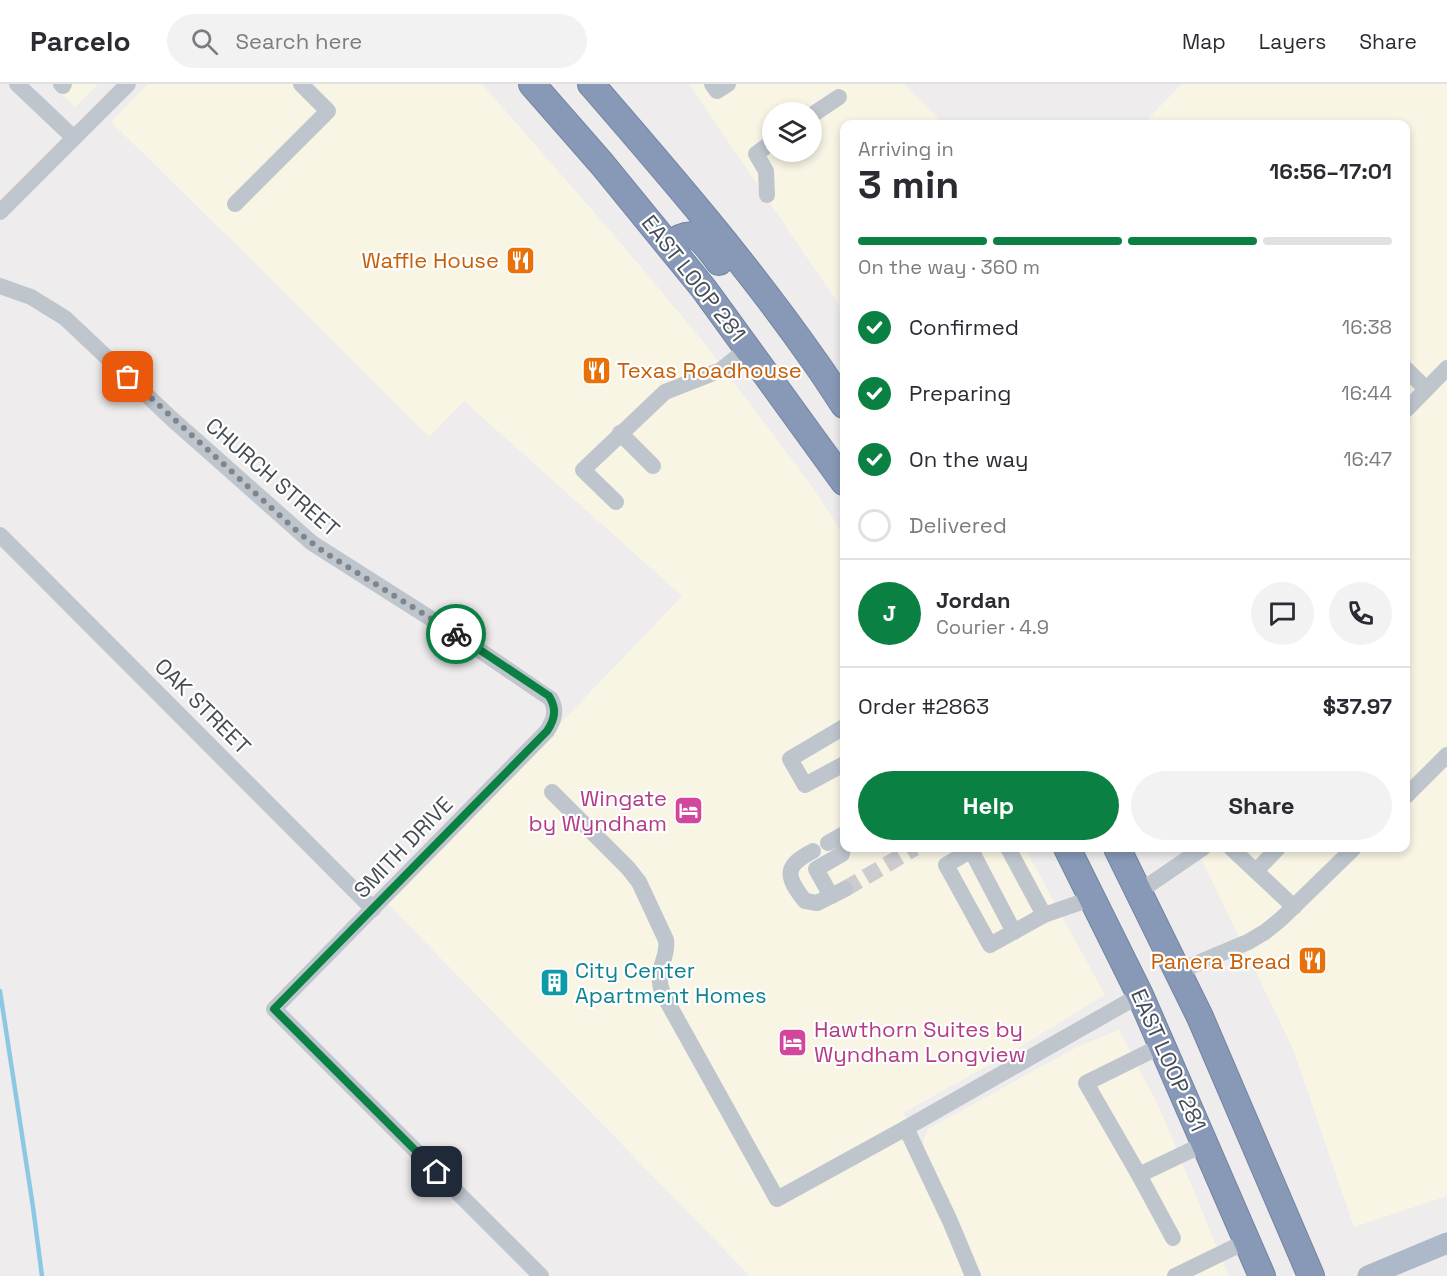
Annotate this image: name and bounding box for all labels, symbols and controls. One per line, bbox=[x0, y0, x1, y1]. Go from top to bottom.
search box bbox=[167, 14, 587, 68]
text: Parcelo bbox=[30, 23, 131, 59]
icon: search bbox=[188, 25, 221, 58]
text: Search here bbox=[236, 27, 362, 55]
text: Map bbox=[1182, 28, 1226, 55]
text: Layers bbox=[1259, 28, 1326, 55]
text: Share bbox=[1359, 28, 1417, 55]
map controls bbox=[762, 102, 822, 162]
button: layers bbox=[762, 102, 822, 162]
text: Arriving in bbox=[858, 136, 954, 162]
text: 16:56–17:01 bbox=[1269, 157, 1392, 185]
text: 3 min bbox=[858, 160, 959, 209]
street label: EAST LOOP 281 bbox=[636, 209, 752, 347]
restaurant icon: Waffle House bbox=[504, 244, 536, 276]
place label: Waffle House bbox=[362, 246, 499, 274]
text: On the way · 360 m bbox=[858, 254, 1040, 280]
icon: check bbox=[858, 311, 891, 344]
text: Confirmed bbox=[909, 313, 1019, 341]
text: 16:38 bbox=[1342, 314, 1392, 340]
pin bbox=[102, 351, 153, 402]
restaurant icon: Texas Roadhouse bbox=[580, 354, 612, 386]
place label: Texas Roadhouse bbox=[617, 356, 802, 384]
icon: bag bbox=[111, 360, 144, 393]
icon: check bbox=[858, 377, 891, 410]
text: Preparing bbox=[909, 379, 1011, 407]
text: 16:44 bbox=[1341, 380, 1392, 406]
street label: CHURCH STREET bbox=[200, 411, 346, 543]
icon: check bbox=[858, 443, 891, 476]
text: On the way bbox=[909, 445, 1028, 473]
text: 16:47 bbox=[1343, 446, 1392, 472]
text: Delivered bbox=[909, 511, 1007, 539]
button: chat bbox=[1251, 582, 1314, 645]
button: phone bbox=[1329, 582, 1392, 645]
text: Jordan bbox=[936, 586, 1011, 614]
text: J bbox=[883, 599, 896, 627]
courier bbox=[426, 604, 486, 664]
text: Courier · 4.9 bbox=[936, 614, 1049, 640]
icon: bike bbox=[440, 618, 473, 651]
street label: OAK STREET bbox=[149, 652, 257, 760]
text: Order #2863 bbox=[858, 692, 989, 720]
text: $37.97 bbox=[1323, 692, 1392, 720]
button: Help bbox=[858, 771, 1119, 840]
button: Share bbox=[1131, 771, 1392, 840]
place label: Wingate by Wyndham bbox=[529, 784, 667, 837]
street label: SMITH DRIVE bbox=[348, 790, 458, 904]
hotel icon: Wingate by Wyndham bbox=[672, 795, 704, 827]
restaurant icon: Panera Bread bbox=[1296, 945, 1328, 977]
place label: Panera Bread bbox=[1151, 947, 1291, 975]
place label: City Center Apartment Homes bbox=[575, 956, 767, 1009]
building icon: City Center Apartment Homes bbox=[538, 967, 570, 999]
street label: EAST LOOP 281 bbox=[1125, 984, 1213, 1136]
place label: Hawthorn Suites by Wyndham Longview bbox=[814, 1015, 1026, 1068]
hotel icon: Hawthorn Suites by Wyndham Longview bbox=[777, 1026, 809, 1058]
pin bbox=[411, 1146, 462, 1197]
icon: home bbox=[420, 1155, 453, 1188]

